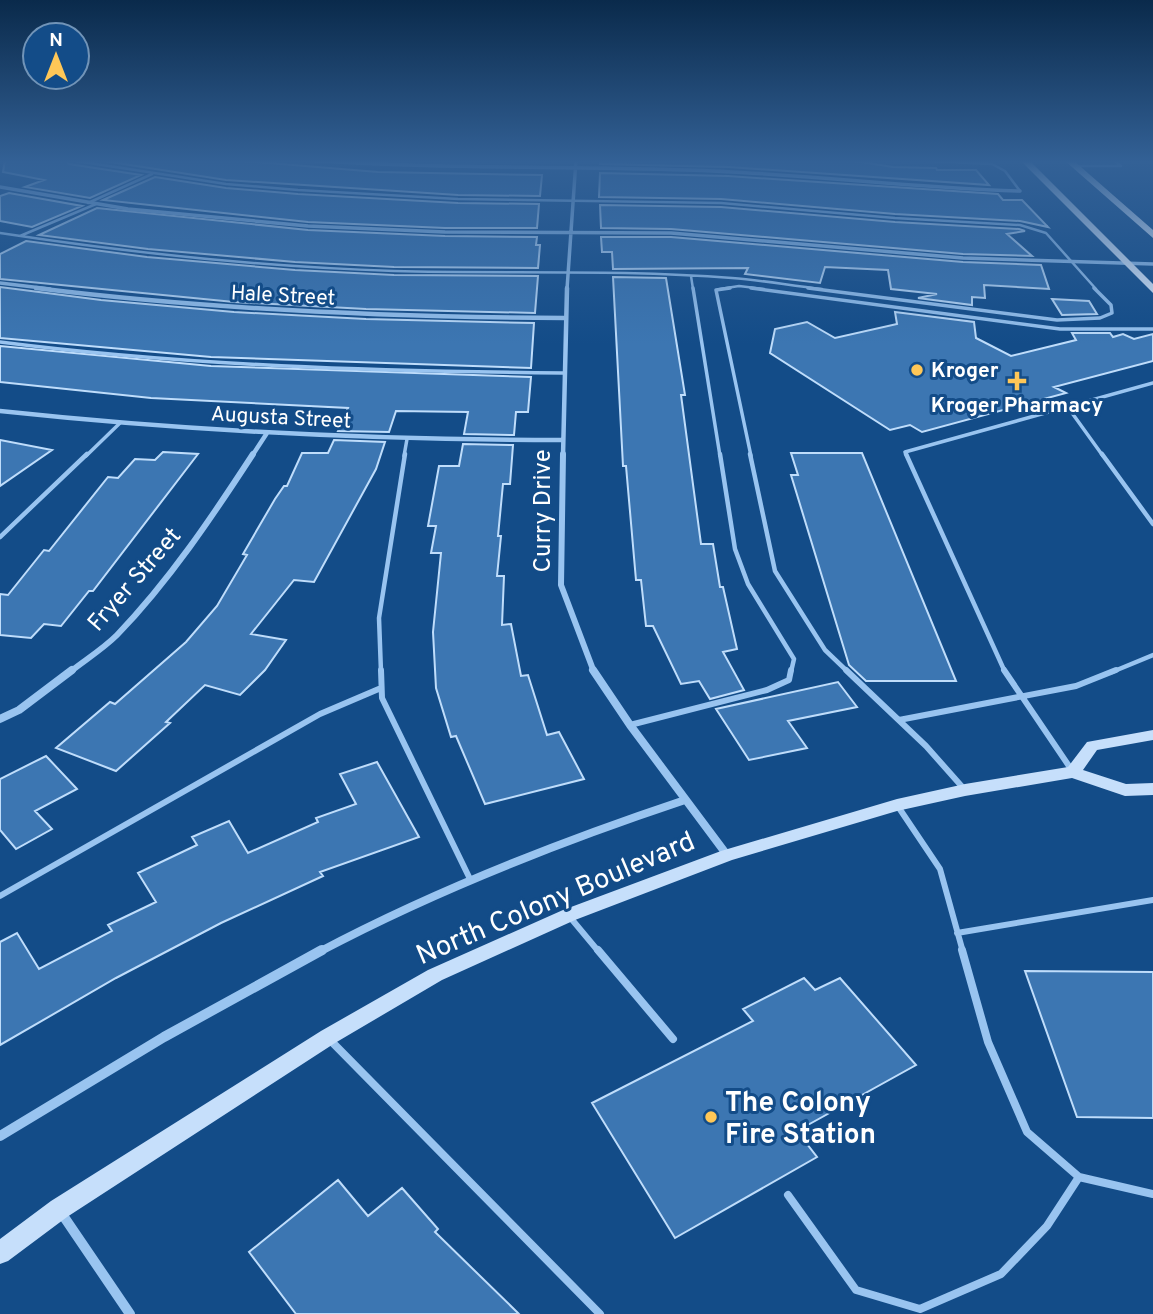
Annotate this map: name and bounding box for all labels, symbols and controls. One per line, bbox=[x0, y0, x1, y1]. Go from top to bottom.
north arrow bbox=[21, 21, 91, 91]
text: N bbox=[49, 29, 63, 53]
street label: Hale Street bbox=[230, 280, 336, 313]
place label: Kroger bbox=[931, 358, 999, 385]
marker: Kroger bbox=[909, 362, 925, 378]
marker: Kroger Pharmacy bbox=[1009, 373, 1025, 389]
place label: Kroger Pharmacy bbox=[931, 393, 1103, 420]
street label: Augusta Street bbox=[210, 401, 352, 436]
street label: Curry Drive bbox=[529, 449, 559, 573]
street label: Fryer Street bbox=[82, 522, 189, 638]
street label: North Colony Boulevard bbox=[411, 825, 701, 975]
place label: The Colony Fire Station bbox=[725, 1086, 876, 1154]
marker: The Colony Fire Station bbox=[703, 1109, 719, 1125]

